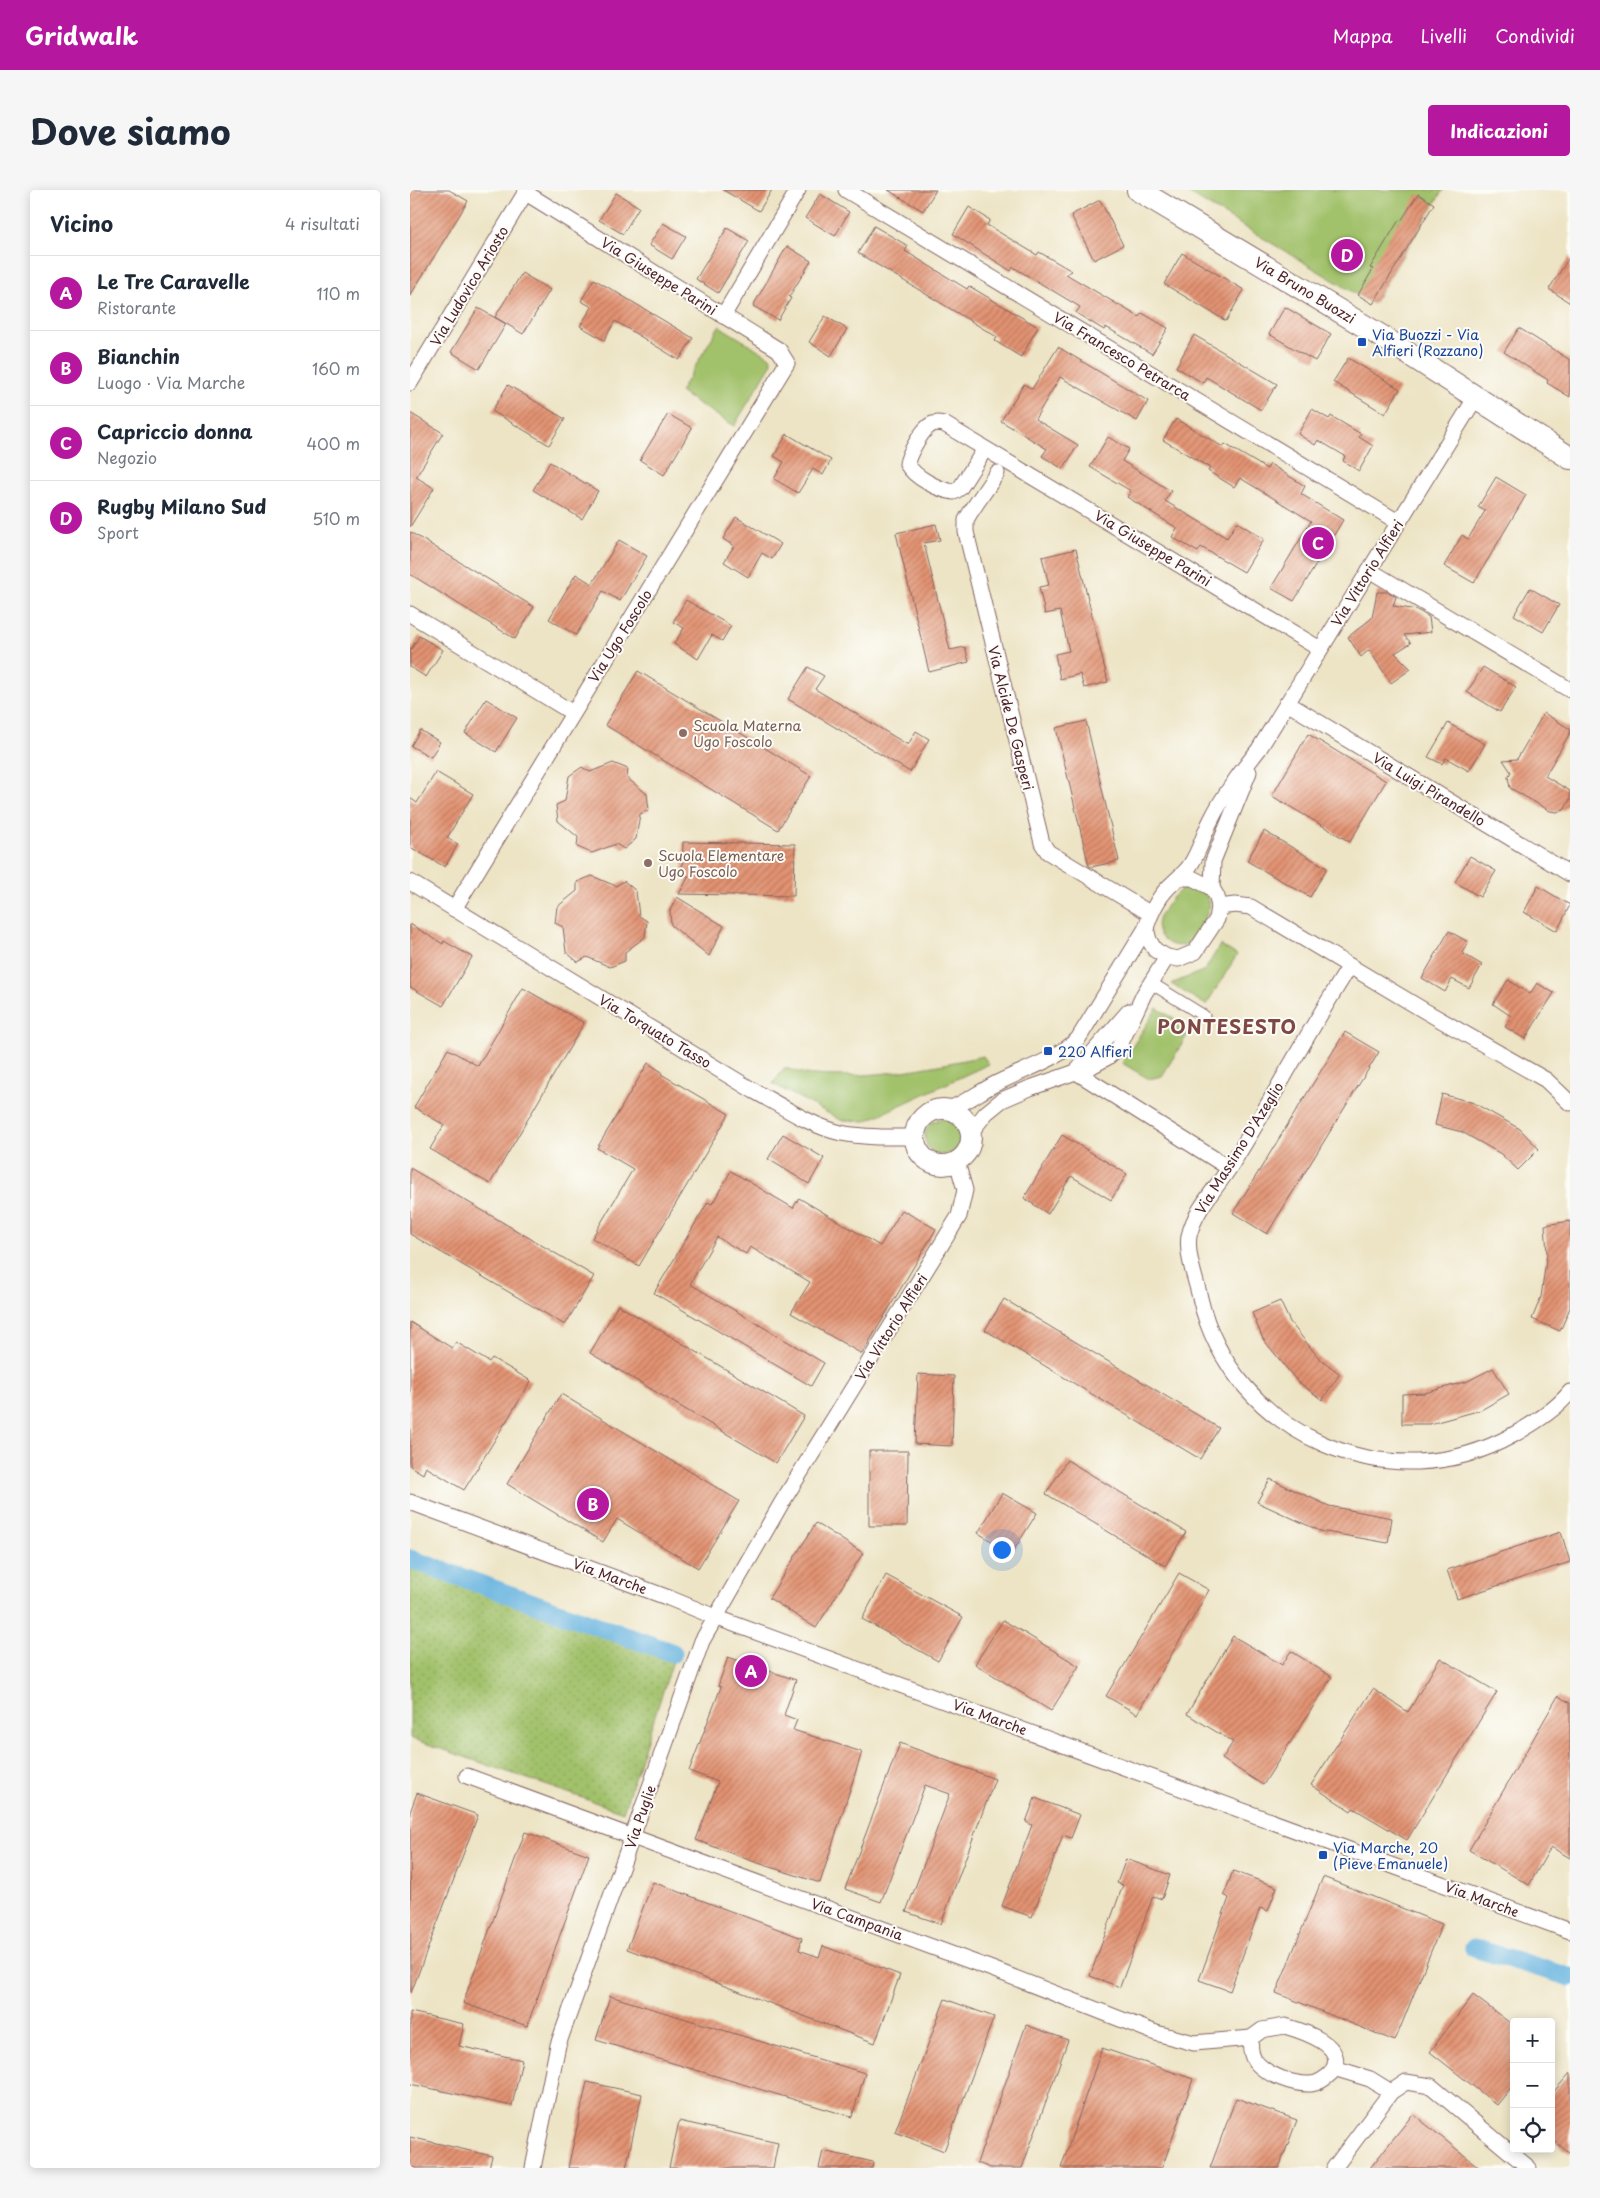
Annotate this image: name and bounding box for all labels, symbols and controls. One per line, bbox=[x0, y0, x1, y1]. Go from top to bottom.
text: Gridwalk bbox=[25, 17, 138, 53]
text: Mappa bbox=[1333, 22, 1393, 49]
text: Livelli bbox=[1421, 22, 1467, 49]
text: Condividi bbox=[1495, 22, 1575, 49]
text: Dove siamo bbox=[30, 104, 231, 157]
button: Indicazioni bbox=[1428, 105, 1570, 156]
text: Vicino bbox=[50, 207, 113, 239]
text: 4 risultati bbox=[285, 211, 360, 235]
street label: Via Ludovico Ariosto bbox=[425, 222, 513, 350]
street label: Via Giuseppe Parini bbox=[597, 232, 721, 320]
pin: D bbox=[1331, 236, 1363, 274]
street label: Via Bruno Buozzi bbox=[1250, 251, 1360, 329]
text: Le Tre Caravelle bbox=[97, 267, 250, 295]
text: A bbox=[60, 281, 72, 305]
text: 110 m bbox=[317, 281, 360, 305]
text: Ristorante bbox=[97, 295, 176, 319]
street label: Via Francesco Petrarca bbox=[1049, 307, 1195, 406]
place label: Via Buozzi - Via Alfieri (Rozzano) bbox=[1372, 324, 1483, 361]
marker: Via Buozzi - Via Alfieri (Rozzano) bbox=[1356, 336, 1368, 348]
text: Bianchin bbox=[97, 342, 180, 370]
text: B bbox=[61, 356, 71, 380]
text: 160 m bbox=[312, 356, 360, 380]
text: Luogo · Via Marche bbox=[97, 370, 245, 394]
text: Capriccio donna bbox=[97, 417, 253, 445]
text: C bbox=[60, 431, 72, 455]
text: 400 m bbox=[307, 431, 360, 455]
text: Negozio bbox=[97, 445, 157, 469]
text: Rugby Milano Sud bbox=[97, 492, 266, 520]
street label: Via Giuseppe Parini bbox=[1090, 505, 1216, 591]
text: D bbox=[60, 506, 72, 530]
text: 510 m bbox=[312, 506, 360, 530]
street label: Via Vittorio Alfieri bbox=[1326, 515, 1408, 630]
text: Sport bbox=[97, 520, 139, 544]
pin: C bbox=[1302, 524, 1334, 562]
street label: Via Ugo Foscolo bbox=[583, 585, 657, 687]
street label: Via Alcide De Gasperi bbox=[983, 643, 1039, 793]
place label: Scuola Materna Ugo Foscolo bbox=[693, 715, 802, 752]
marker: Scuola Materna Ugo Foscolo bbox=[677, 727, 689, 739]
street label: Via Luigi Pirandello bbox=[1369, 747, 1489, 831]
place label: Scuola Elementare Ugo Foscolo bbox=[658, 845, 784, 882]
marker: Scuola Elementare Ugo Foscolo bbox=[642, 857, 654, 869]
street label: Via Torquato Tasso bbox=[595, 989, 716, 1073]
district label: PONTESESTO bbox=[1157, 1012, 1297, 1040]
place label: 220 Alfieri bbox=[1058, 1041, 1133, 1062]
marker: 220 Alfieri bbox=[1042, 1045, 1054, 1057]
street label: Via Massimo D'Azeglio bbox=[1190, 1078, 1288, 1218]
street label: Via Vittorio Alfieri bbox=[850, 1269, 932, 1384]
pin: B bbox=[577, 1485, 609, 1523]
your location bbox=[989, 1537, 1015, 1563]
street label: Via Marche bbox=[570, 1553, 650, 1599]
pin: A bbox=[735, 1652, 767, 1690]
street label: Via Marche bbox=[950, 1694, 1030, 1740]
street label: Via Puglie bbox=[619, 1782, 661, 1852]
place label: Via Marche, 20 (Pieve Emanuele) bbox=[1333, 1837, 1448, 1874]
marker: Via Marche, 20 (Pieve Emanuele) bbox=[1317, 1849, 1329, 1861]
street label: Via Marche bbox=[1442, 1876, 1522, 1922]
street label: Via Campania bbox=[808, 1893, 906, 1946]
map controls bbox=[1510, 2018, 1555, 2153]
button: + bbox=[1510, 2018, 1555, 2063]
button: − bbox=[1510, 2063, 1555, 2108]
button: locate bbox=[1510, 2108, 1555, 2153]

